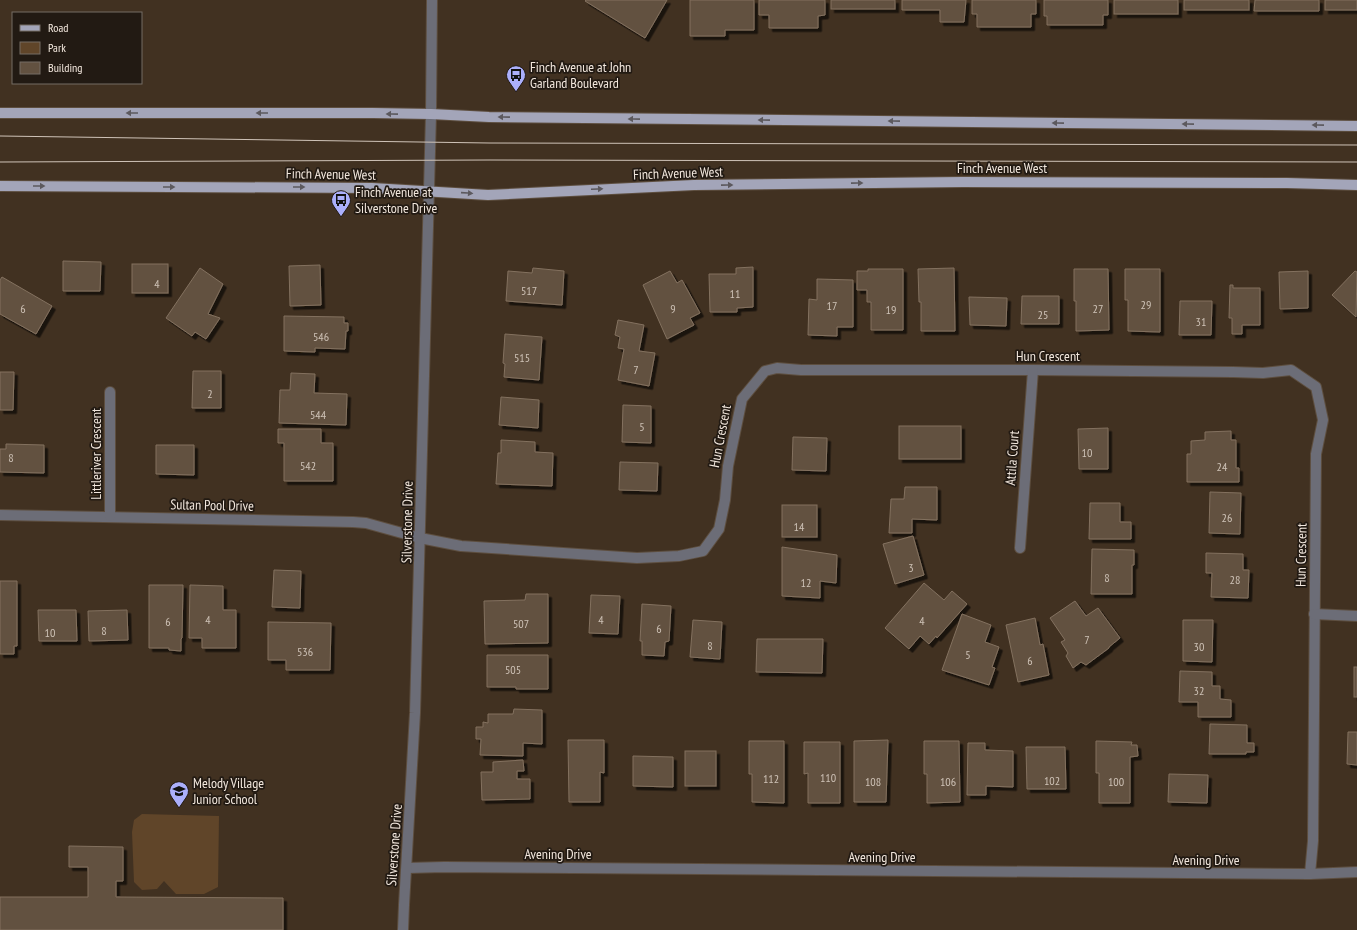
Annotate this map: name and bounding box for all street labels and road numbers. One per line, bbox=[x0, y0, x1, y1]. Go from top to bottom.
street label: Finch Avenue West bbox=[957, 159, 1047, 177]
street label: Finch Avenue West bbox=[633, 162, 723, 184]
street label: Finch Avenue West bbox=[286, 164, 376, 184]
street label: Hun Crescent bbox=[1016, 347, 1080, 365]
street label: Hun Crescent bbox=[705, 403, 735, 469]
street label: Littleriver Crescent bbox=[87, 408, 105, 500]
street label: Attila Court bbox=[1001, 430, 1023, 486]
street label: Silverstone Drive bbox=[397, 481, 417, 563]
street label: Sultan Pool Drive bbox=[170, 495, 254, 515]
street label: Hun Crescent bbox=[1291, 523, 1311, 587]
street label: Silverstone Drive bbox=[382, 803, 406, 887]
street label: Avening Drive bbox=[524, 845, 592, 863]
street label: Avening Drive bbox=[848, 848, 916, 866]
street label: Avening Drive bbox=[1172, 851, 1240, 869]

